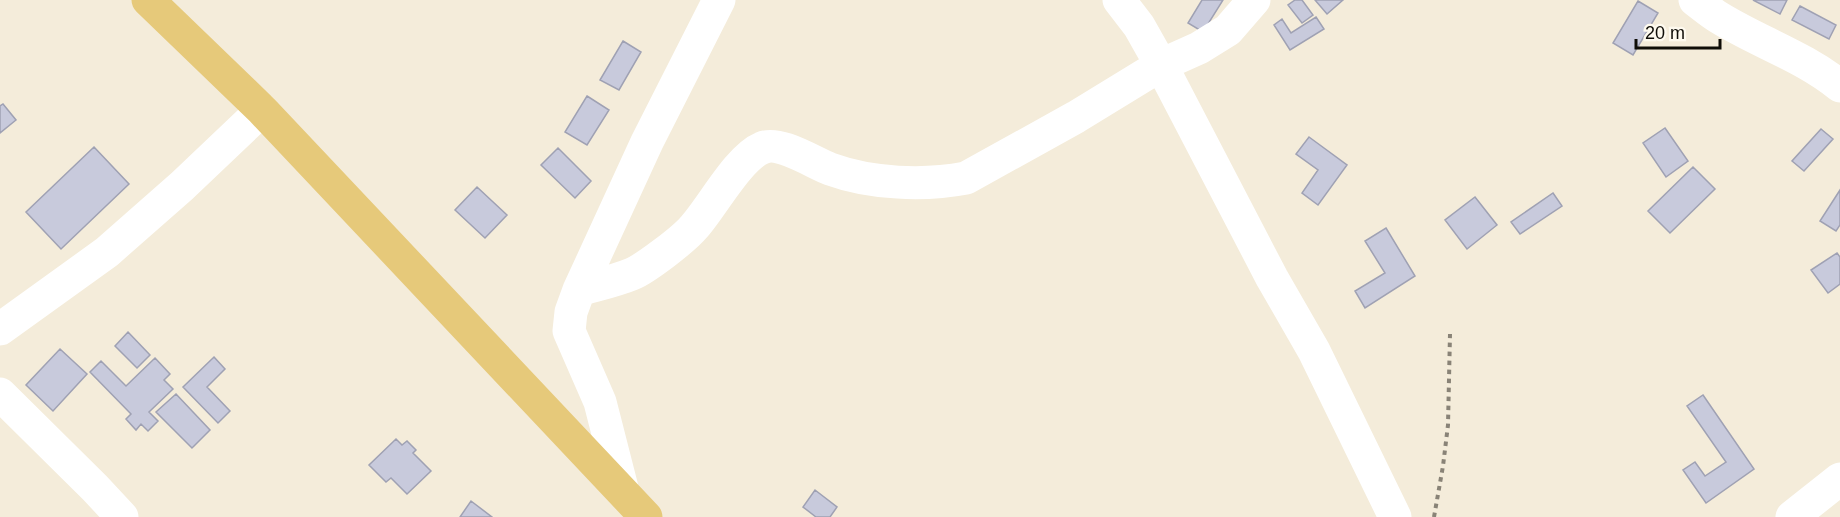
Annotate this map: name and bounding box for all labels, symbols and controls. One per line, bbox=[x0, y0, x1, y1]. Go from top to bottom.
scale bar bbox=[1636, 12, 1720, 50]
text: 20 m bbox=[1645, 23, 1685, 43]

